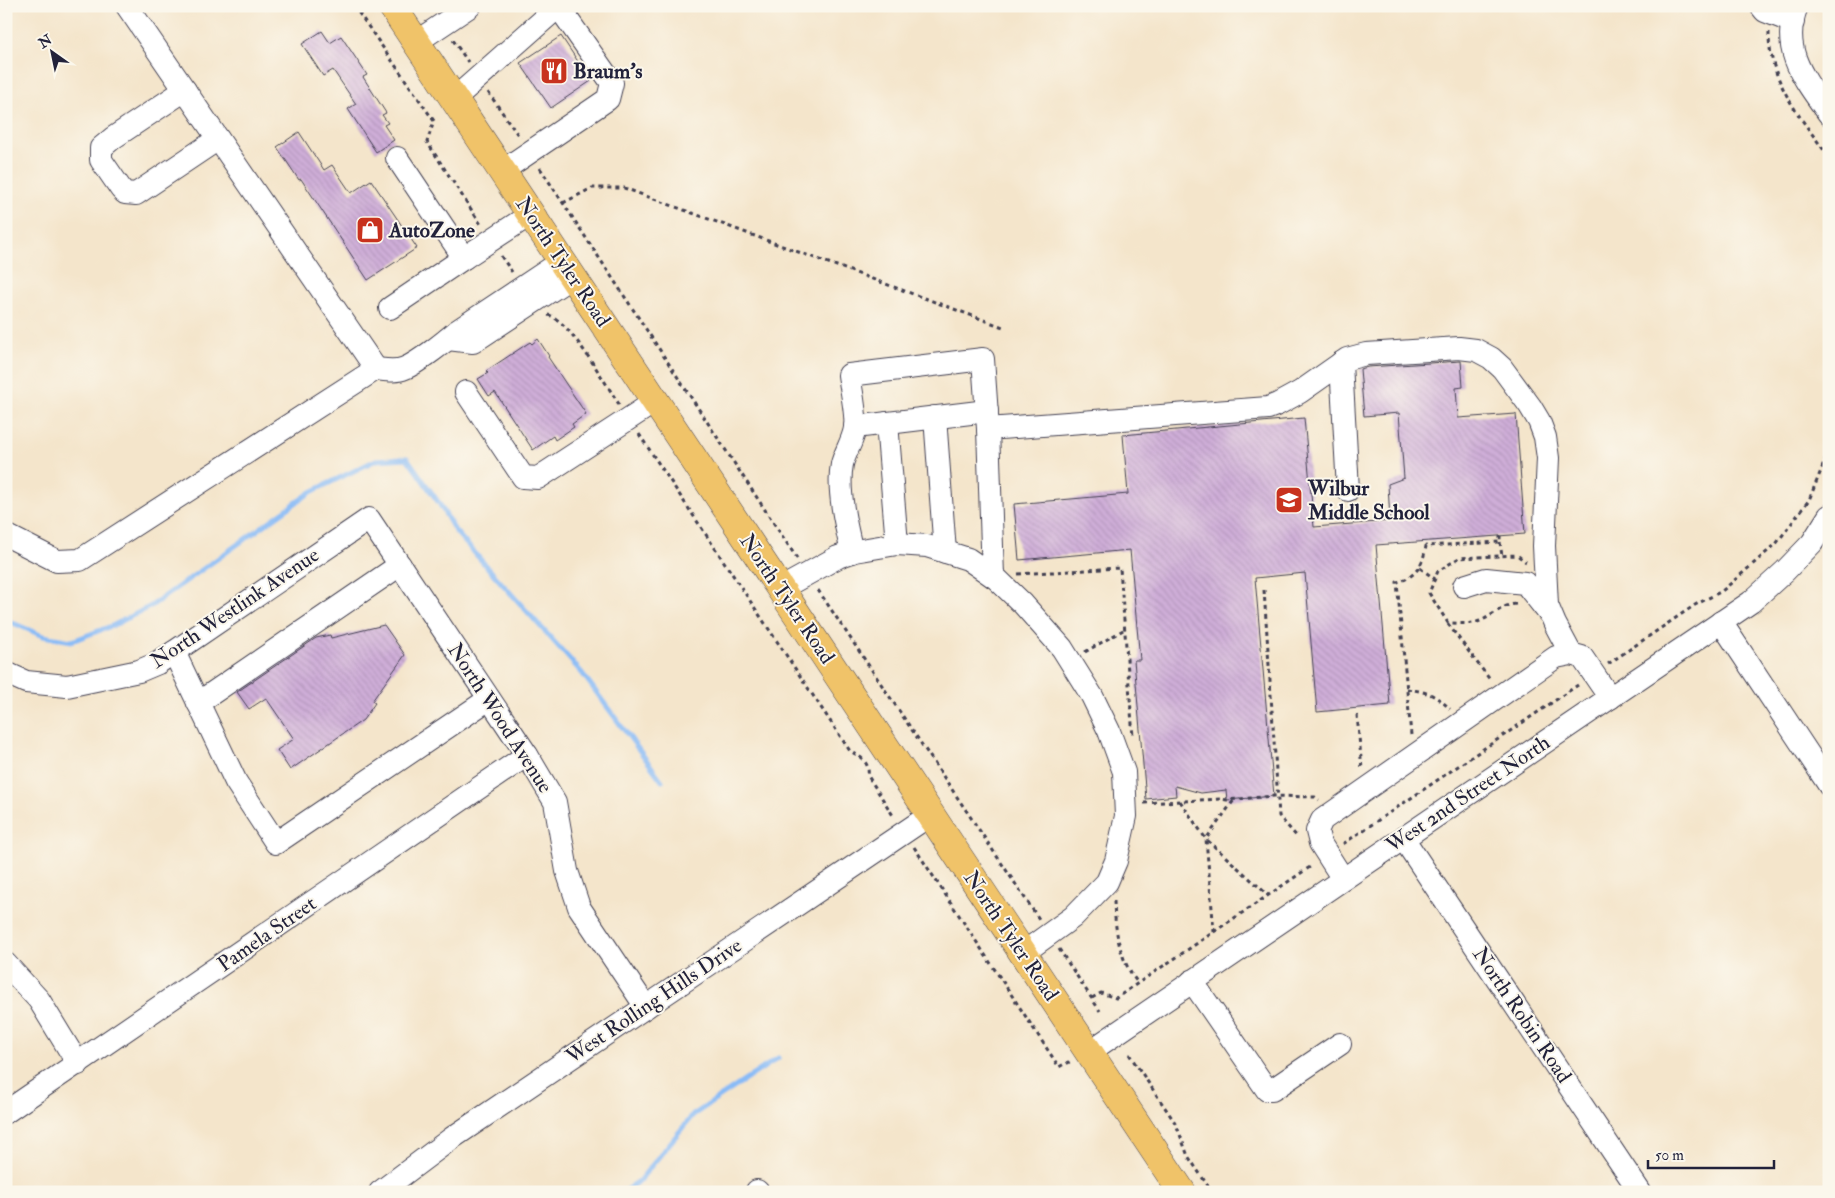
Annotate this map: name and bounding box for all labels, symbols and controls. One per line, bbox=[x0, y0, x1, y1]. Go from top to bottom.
north arrow bbox=[28, 28, 78, 78]
text: N bbox=[34, 31, 55, 53]
restaurant icon: Braum's bbox=[539, 56, 569, 86]
place label: Braum's bbox=[573, 58, 642, 85]
street label: North Tyler Road bbox=[509, 192, 617, 333]
shop icon: AutoZone bbox=[355, 215, 385, 245]
place label: AutoZone bbox=[388, 217, 475, 244]
place label: Wilbur Middle School bbox=[1307, 475, 1430, 526]
school or university icon: Wilbur Middle School bbox=[1274, 485, 1304, 515]
street label: North Tyler Road bbox=[733, 529, 841, 670]
street label: North Westlink Avenue bbox=[145, 541, 325, 675]
street label: North Wood Avenue bbox=[441, 638, 559, 798]
street label: West 2nd Street North bbox=[1380, 729, 1555, 859]
street label: North Tyler Road bbox=[957, 866, 1065, 1007]
street label: Pamela Street bbox=[212, 890, 322, 978]
street label: West Rolling Hills Drive bbox=[560, 932, 747, 1071]
street label: North Robin Road bbox=[1467, 942, 1578, 1089]
scale bar bbox=[1648, 1138, 1774, 1170]
text: 50 m bbox=[1655, 1146, 1684, 1165]

